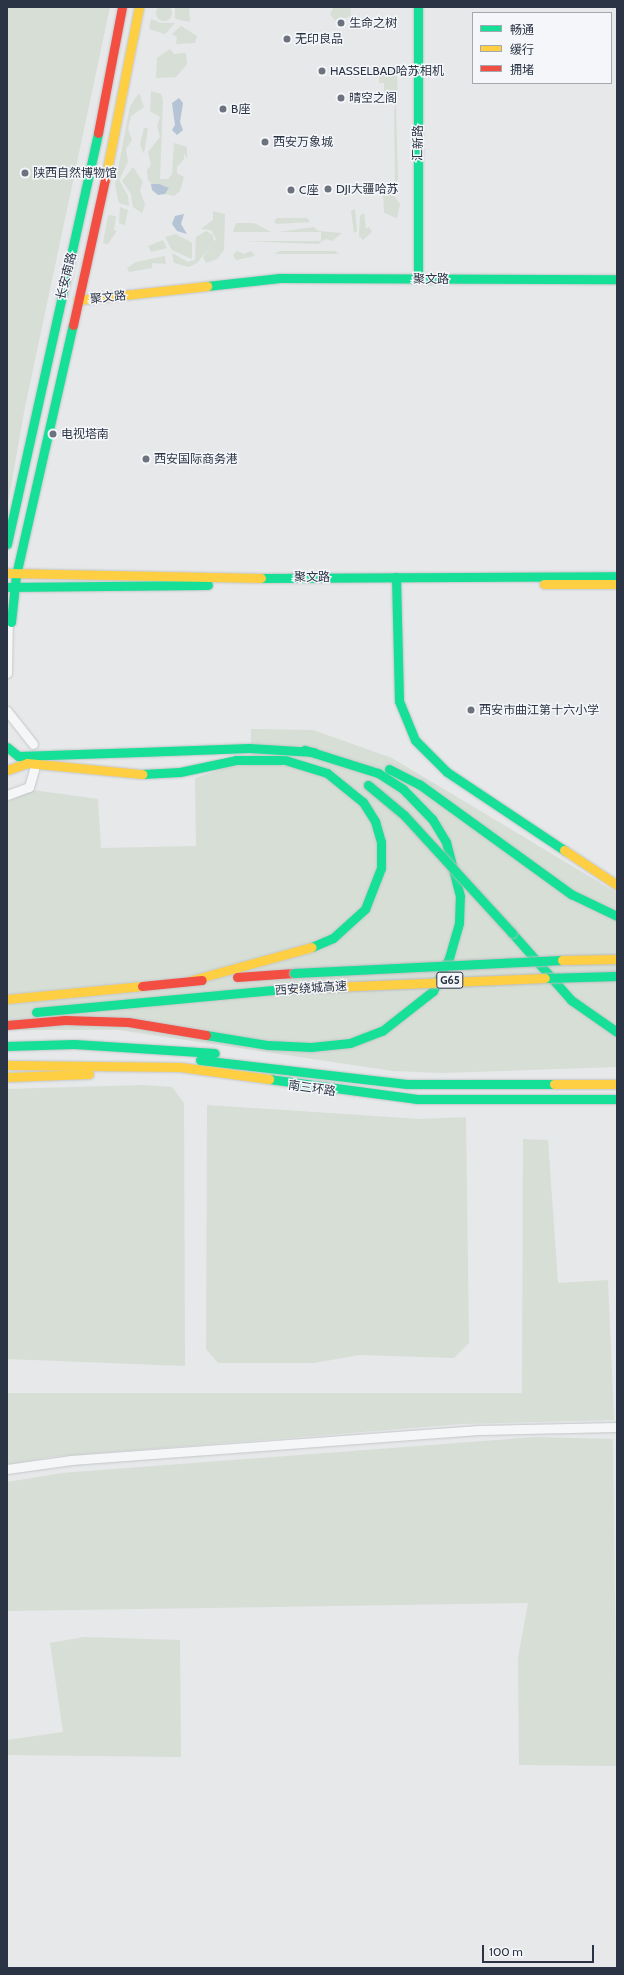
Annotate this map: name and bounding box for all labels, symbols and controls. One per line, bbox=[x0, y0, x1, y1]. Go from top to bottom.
legend bbox=[472, 12, 612, 84]
place label: 生命之树 bbox=[349, 16, 397, 30]
marker: 生命之树 bbox=[336, 18, 346, 28]
text: 畅通 bbox=[510, 22, 534, 37]
place label: 无印良品 bbox=[295, 32, 343, 46]
marker: 无印良品 bbox=[282, 34, 292, 44]
text: 缓行 bbox=[510, 42, 534, 57]
text: 拥堵 bbox=[510, 62, 534, 77]
place label: HASSELBAD哈苏相机 bbox=[330, 64, 444, 78]
marker: HASSELBAD哈苏相机 bbox=[317, 66, 327, 76]
place label: 晴空之阁 bbox=[349, 91, 397, 105]
marker: 晴空之阁 bbox=[336, 93, 346, 103]
place label: B座 bbox=[231, 102, 250, 116]
marker: B座 bbox=[218, 104, 228, 114]
street label: 汇新路 bbox=[411, 125, 425, 161]
place label: 西安万象城 bbox=[273, 135, 333, 149]
marker: 西安万象城 bbox=[260, 137, 270, 147]
place label: 陕西自然博物馆 bbox=[33, 166, 117, 180]
marker: 陕西自然博物馆 bbox=[20, 168, 30, 178]
place label: DJI大疆哈苏 bbox=[336, 182, 399, 196]
place label: C座 bbox=[299, 183, 318, 197]
marker: DJI大疆哈苏 bbox=[323, 184, 333, 194]
marker: C座 bbox=[286, 185, 296, 195]
street label: 长安南路 bbox=[53, 251, 79, 301]
street label: 聚文路 bbox=[413, 272, 449, 286]
street label: 聚文路 bbox=[89, 288, 127, 306]
place label: 电视塔南 bbox=[61, 427, 109, 441]
marker: 电视塔南 bbox=[48, 429, 58, 439]
place label: 西安国际商务港 bbox=[154, 452, 238, 466]
marker: 西安国际商务港 bbox=[141, 454, 151, 464]
street label: 聚文路 bbox=[294, 570, 330, 584]
place label: 西安市曲江第十六小学 bbox=[479, 703, 599, 717]
marker: 西安市曲江第十六小学 bbox=[466, 705, 476, 715]
road number: G65 bbox=[436, 971, 464, 989]
street label: 西安绕城高速 bbox=[275, 978, 347, 998]
street label: 南三环路 bbox=[287, 1078, 337, 1098]
scale bar bbox=[484, 1937, 596, 1963]
text: 100 m bbox=[489, 1944, 523, 1959]

